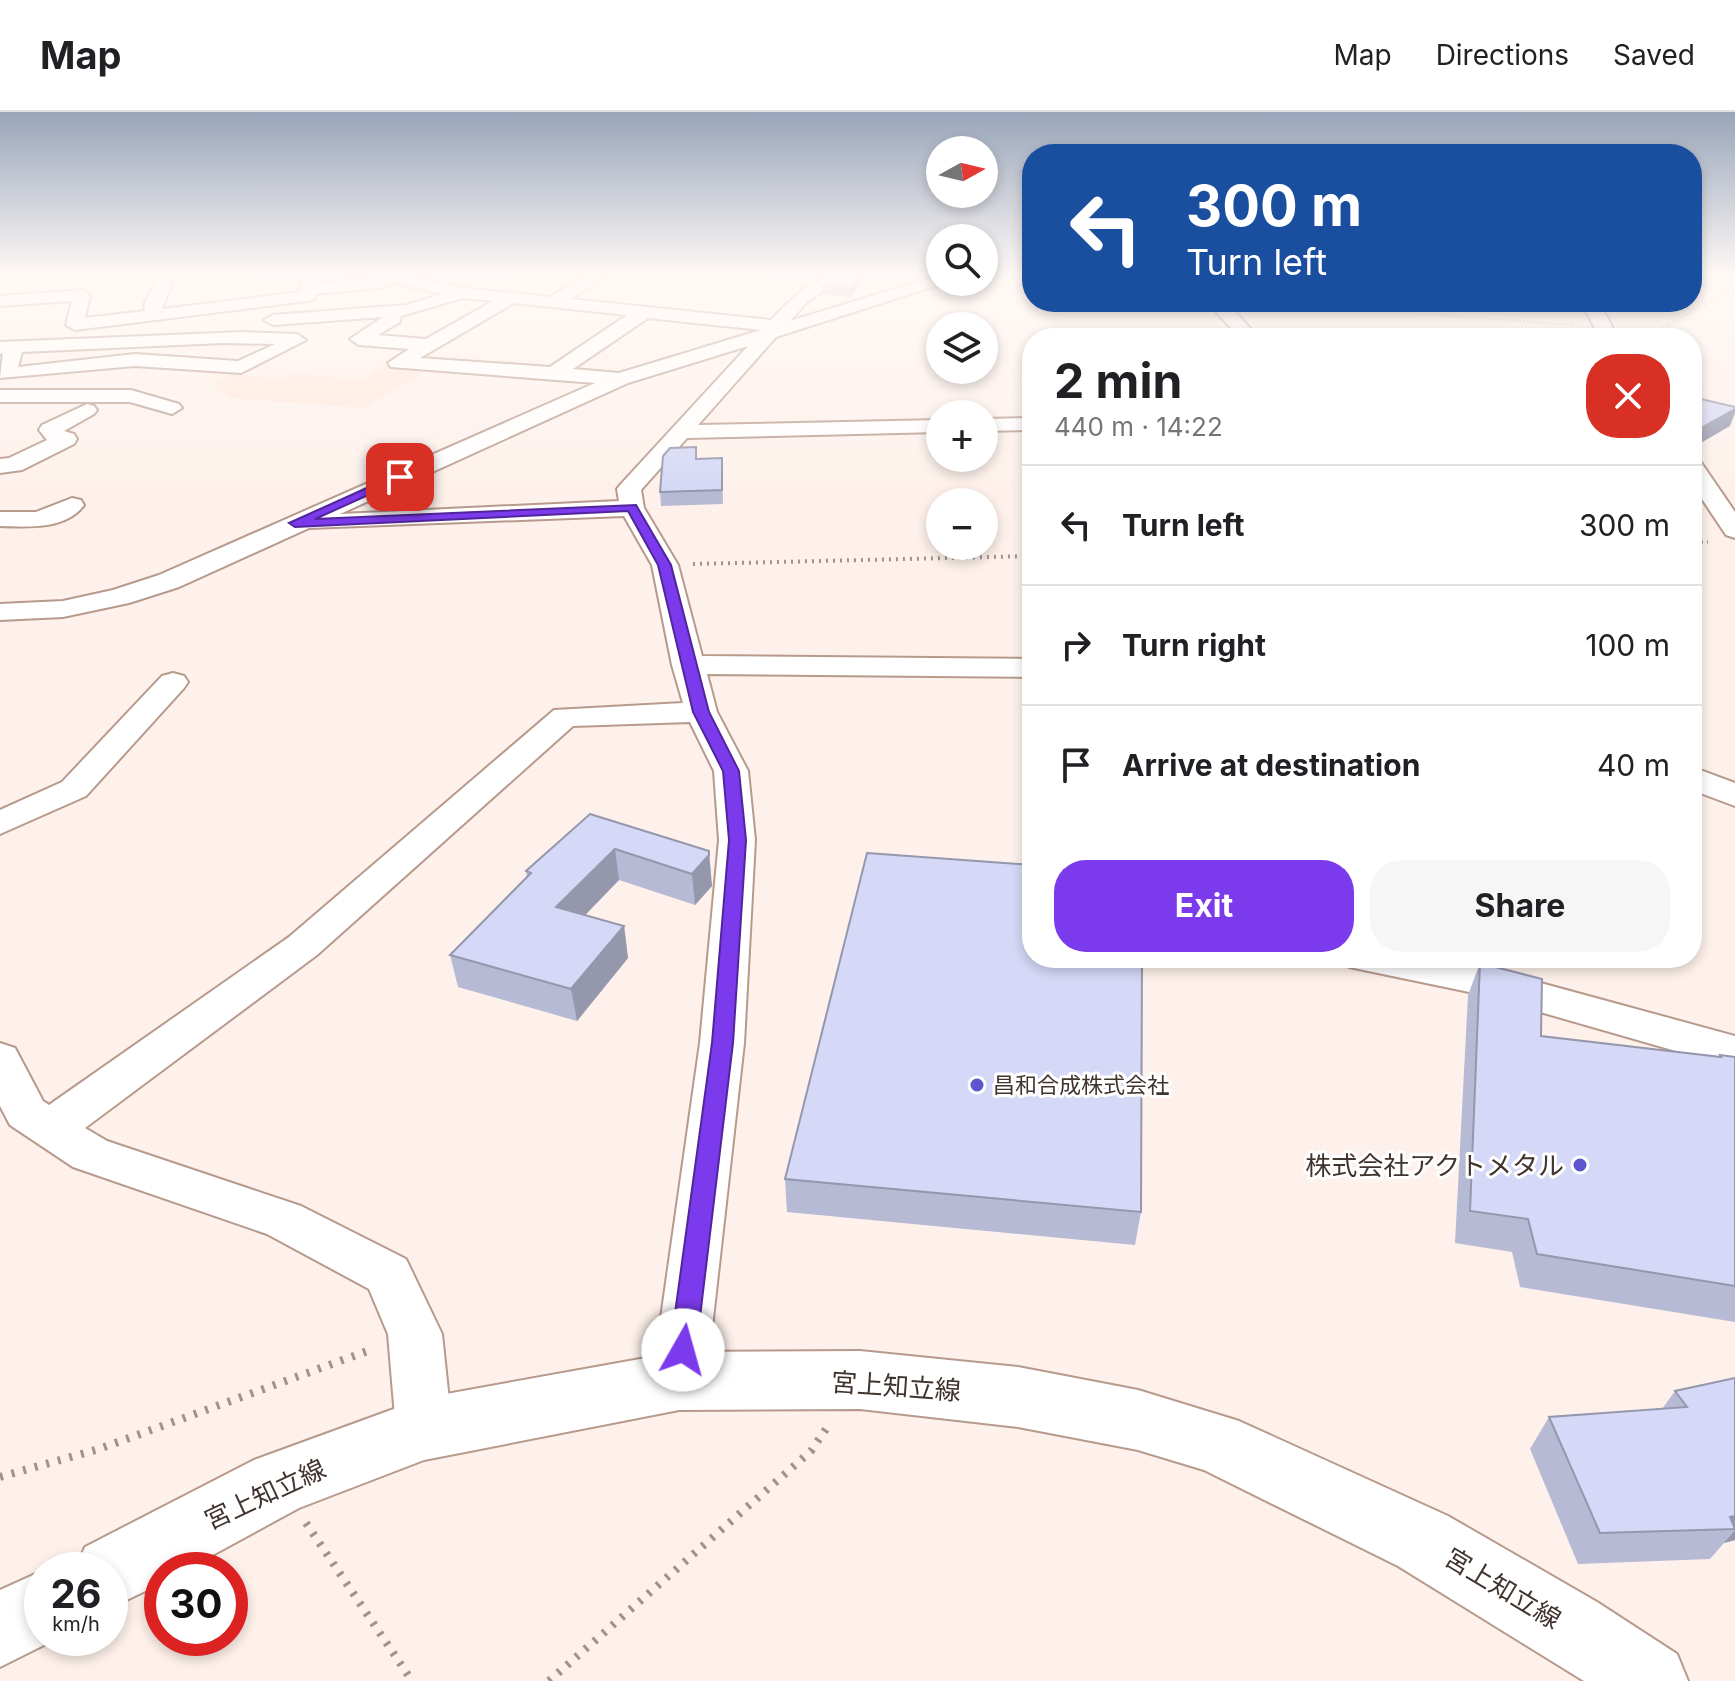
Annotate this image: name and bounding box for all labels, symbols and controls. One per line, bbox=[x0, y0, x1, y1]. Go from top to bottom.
text: Map bbox=[40, 32, 121, 78]
text: Map bbox=[1333, 38, 1392, 72]
text: Directions bbox=[1436, 38, 1569, 72]
text: Saved bbox=[1613, 38, 1695, 72]
north arrow bbox=[926, 136, 998, 208]
map controls bbox=[926, 136, 998, 560]
text: 300 m bbox=[1186, 172, 1362, 240]
icon: left bbox=[1054, 176, 1158, 280]
button: search bbox=[926, 224, 998, 296]
text: Turn left bbox=[1186, 240, 1327, 284]
button: layers bbox=[926, 312, 998, 384]
text: 2 min bbox=[1054, 351, 1182, 410]
button: close bbox=[1586, 354, 1670, 438]
button: + bbox=[926, 400, 998, 472]
text: 440 m · 14:22 bbox=[1054, 411, 1223, 442]
pin bbox=[366, 443, 434, 511]
icon: arrive bbox=[378, 455, 422, 499]
button: − bbox=[926, 488, 998, 560]
icon: left bbox=[1054, 503, 1098, 547]
text: Turn left bbox=[1122, 507, 1244, 543]
text: 300 m bbox=[1579, 507, 1670, 543]
icon: right bbox=[1054, 623, 1098, 667]
text: Turn right bbox=[1122, 627, 1266, 663]
text: 100 m bbox=[1585, 627, 1670, 663]
icon: arrive bbox=[1054, 743, 1098, 787]
text: Arrive at destination bbox=[1122, 747, 1420, 783]
text: 40 m bbox=[1597, 747, 1670, 783]
button: Exit bbox=[1054, 860, 1354, 952]
button: Share bbox=[1370, 860, 1670, 952]
place label: 昌和合成株式会社 bbox=[993, 1072, 1169, 1098]
marker: 昌和合成株式会社 bbox=[968, 1076, 986, 1094]
place label: 株式会社アクトメタル bbox=[1305, 1150, 1564, 1181]
marker: 株式会社アクトメタル bbox=[1571, 1156, 1589, 1174]
position arrow bbox=[641, 1308, 725, 1392]
street label: 宮上知立線 bbox=[830, 1366, 962, 1406]
street label: 宮上知立線 bbox=[200, 1452, 330, 1536]
street label: 宮上知立線 bbox=[1439, 1541, 1567, 1635]
speed limit sign: 30 bbox=[144, 1552, 248, 1656]
text: 26 bbox=[50, 1569, 102, 1618]
text: km/h bbox=[52, 1612, 100, 1636]

